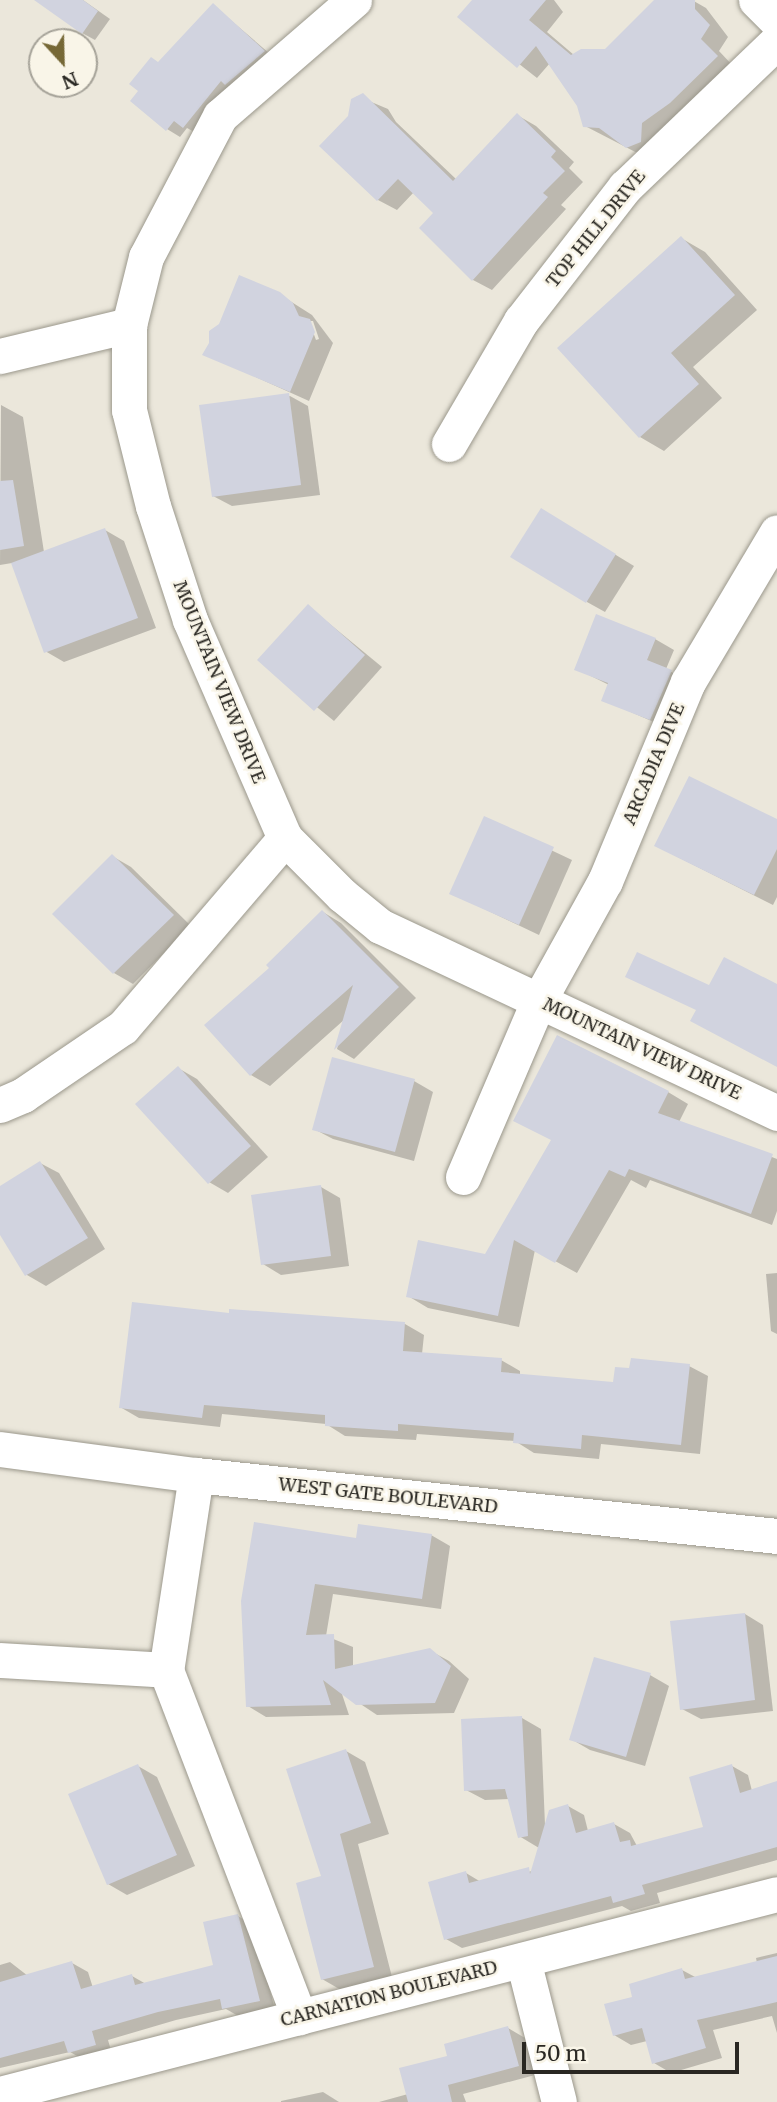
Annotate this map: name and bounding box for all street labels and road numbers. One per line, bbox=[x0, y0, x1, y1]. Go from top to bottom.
street label: TOP HILL DRIVE bbox=[542, 166, 650, 292]
street label: MOUNTAIN VIEW DRIVE bbox=[168, 578, 270, 786]
street label: ARCADIA DIVE bbox=[619, 700, 689, 828]
street label: MOUNTAIN VIEW DRIVE bbox=[539, 993, 745, 1105]
street label: WEST GATE BOULEVARD bbox=[277, 1474, 499, 1518]
street label: CARNATION BOULEVARD bbox=[278, 1957, 500, 2031]

